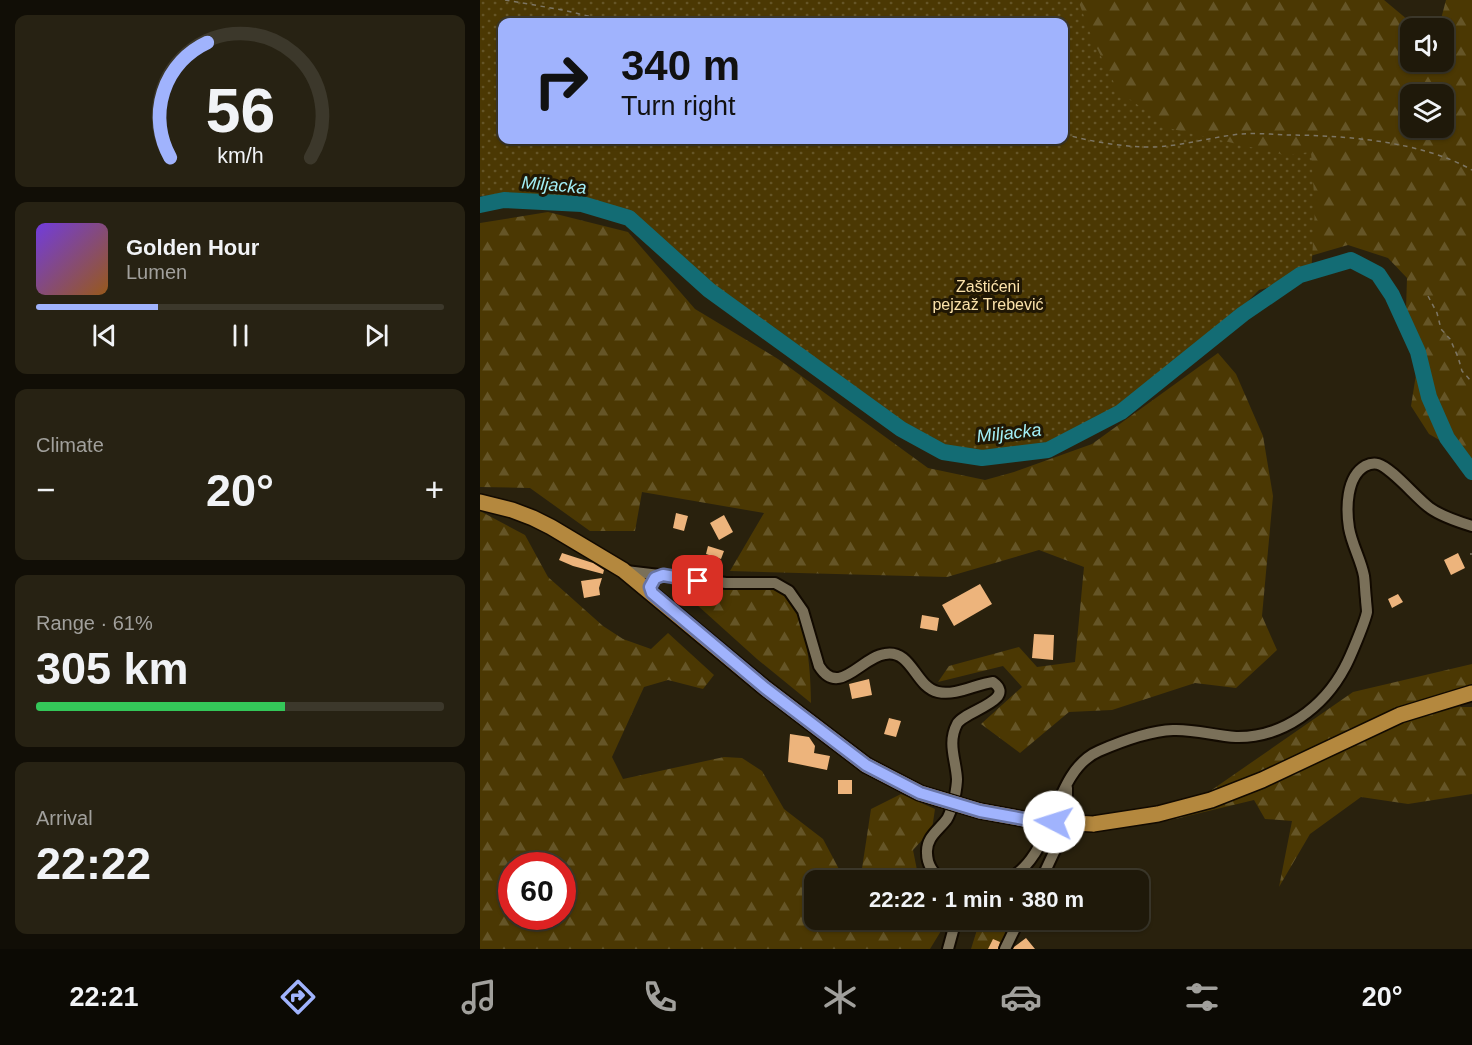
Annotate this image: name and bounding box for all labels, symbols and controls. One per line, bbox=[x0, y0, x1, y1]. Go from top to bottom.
map controls bbox=[1400, 18, 1454, 138]
button: sound bbox=[1400, 18, 1454, 72]
icon: right bbox=[522, 42, 600, 120]
text: 340 m bbox=[621, 42, 740, 89]
text: 56 bbox=[205, 76, 275, 145]
button: layers bbox=[1400, 84, 1454, 138]
text: Turn right bbox=[621, 91, 736, 121]
text: km/h bbox=[217, 144, 263, 168]
water label: Miljacka bbox=[521, 172, 587, 198]
text: Golden Hour bbox=[126, 235, 259, 260]
text: Lumen bbox=[126, 261, 187, 283]
park label: Zaštićeni pejzaž Trebević bbox=[932, 278, 1044, 313]
icon: previous bbox=[88, 319, 121, 352]
icon: pause bbox=[224, 319, 257, 352]
icon: next bbox=[360, 319, 393, 352]
water label: Miljacka bbox=[976, 420, 1042, 446]
text: Climate bbox=[36, 434, 104, 456]
text: 20° bbox=[206, 465, 274, 516]
text: − bbox=[36, 471, 55, 508]
text: + bbox=[425, 471, 444, 508]
pin bbox=[672, 555, 723, 606]
icon: arrive bbox=[681, 564, 714, 597]
text: Range · 61% bbox=[36, 612, 153, 634]
text: 305 km bbox=[36, 643, 189, 694]
position arrow bbox=[1022, 790, 1086, 854]
text: Arrival bbox=[36, 807, 93, 829]
text: 22:22 bbox=[36, 838, 151, 889]
speed limit sign: 60 bbox=[498, 852, 576, 930]
text: 22:22 · 1 min · 380 m bbox=[869, 887, 1084, 912]
icon: directions bbox=[277, 976, 319, 1018]
icon: music bbox=[458, 976, 500, 1018]
icon: phone bbox=[639, 976, 681, 1018]
icon: climate bbox=[819, 976, 861, 1018]
icon: car bbox=[1000, 976, 1042, 1018]
icon: filters bbox=[1181, 976, 1223, 1018]
text: 22:21 bbox=[69, 982, 138, 1012]
text: 20° bbox=[1362, 982, 1403, 1012]

